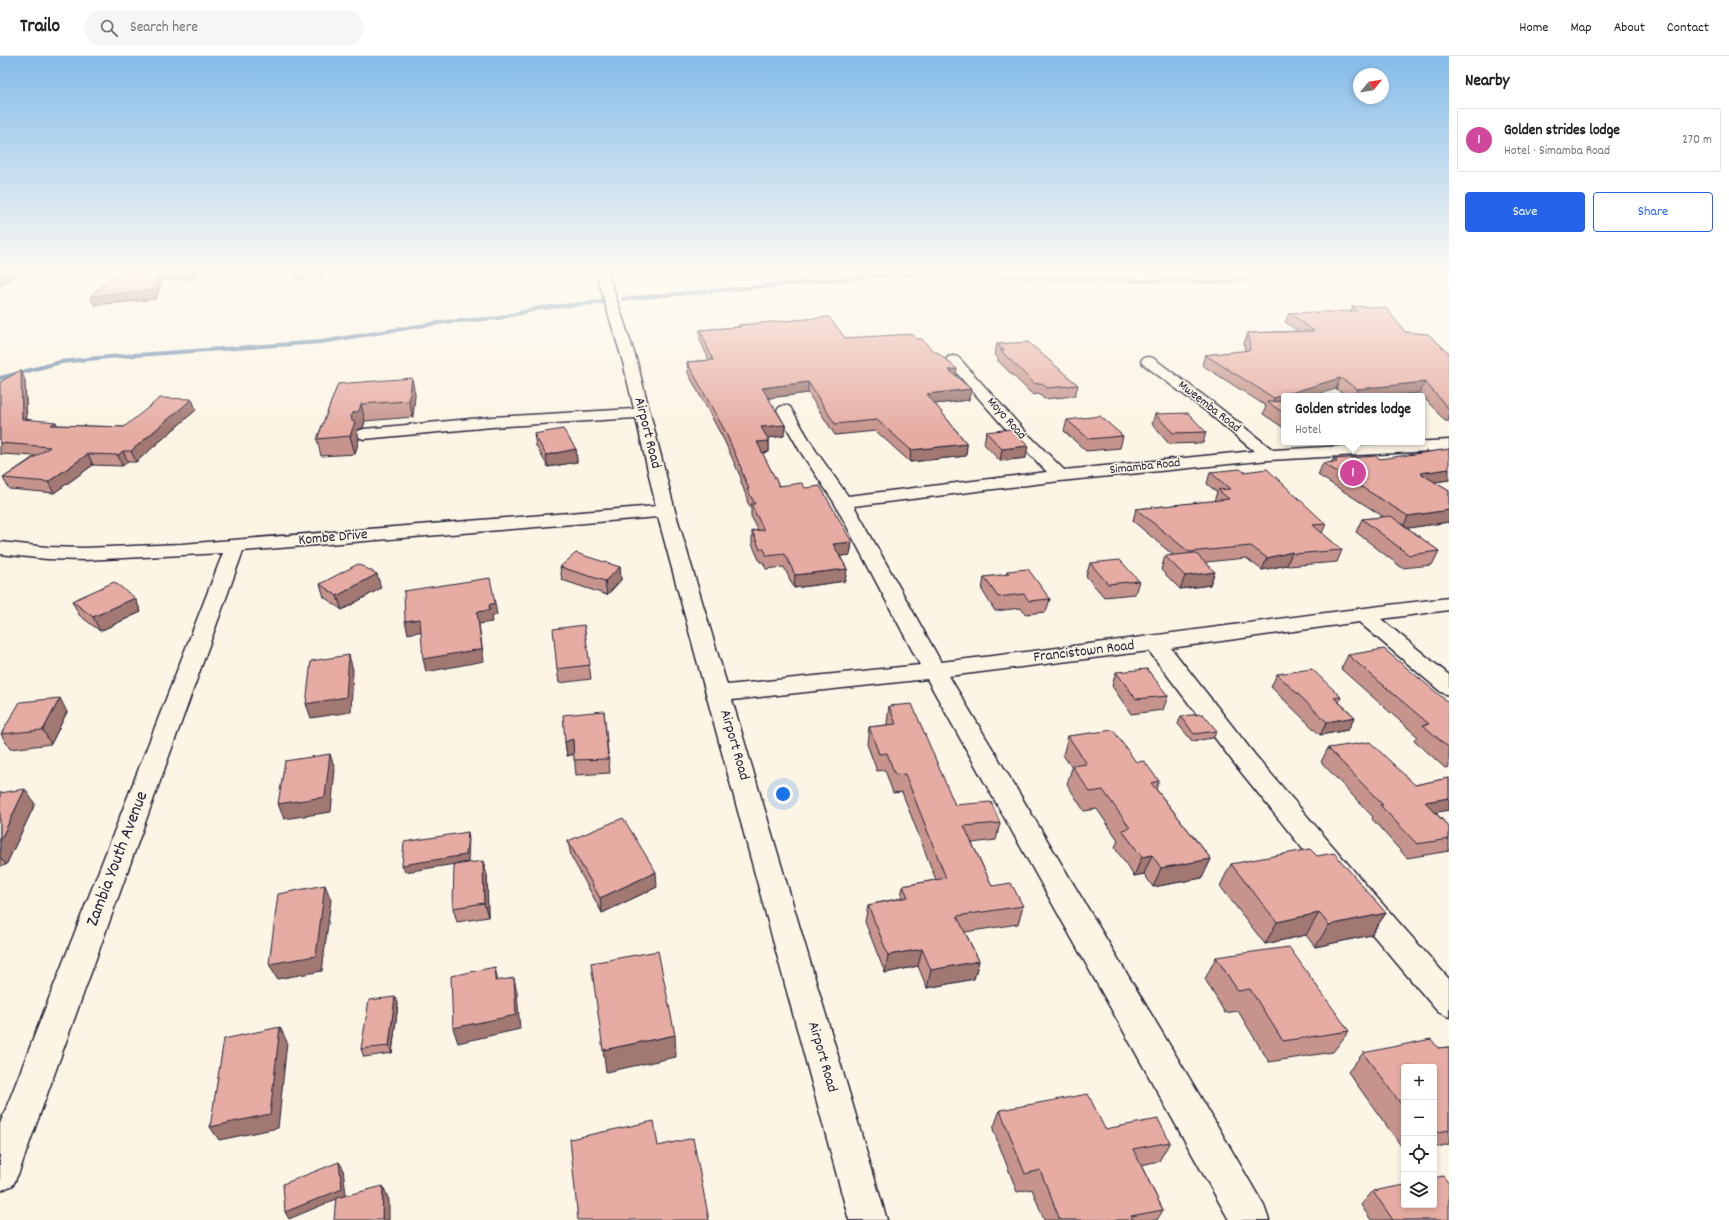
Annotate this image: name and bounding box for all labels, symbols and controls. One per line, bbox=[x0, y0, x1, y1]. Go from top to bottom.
search box bbox=[84, 10, 364, 46]
text: Trailo bbox=[20, 14, 60, 41]
icon: search bbox=[98, 17, 120, 39]
text: Search here bbox=[130, 17, 198, 39]
text: Home bbox=[1519, 18, 1548, 38]
text: Map bbox=[1570, 18, 1592, 38]
text: About bbox=[1614, 18, 1645, 38]
text: Contact bbox=[1667, 18, 1709, 38]
north arrow bbox=[1353, 68, 1389, 104]
text: Nearby bbox=[1465, 70, 1509, 94]
text: Golden strides lodge bbox=[1504, 120, 1620, 142]
text: 1 bbox=[1478, 131, 1480, 150]
text: 270 m bbox=[1682, 131, 1712, 150]
text: Hotel · Simamba Road bbox=[1504, 142, 1610, 161]
button: Save bbox=[1465, 192, 1585, 232]
button: Share bbox=[1593, 192, 1713, 232]
street label: Mweemba Road bbox=[1173, 376, 1245, 438]
street label: Moyo Road bbox=[982, 393, 1030, 445]
popup bbox=[1281, 393, 1425, 445]
street label: Airport Road bbox=[628, 395, 666, 471]
text: Golden strides lodge bbox=[1295, 399, 1411, 421]
text: Hotel bbox=[1295, 421, 1321, 440]
street label: Simamba Road bbox=[1109, 454, 1181, 480]
pin: 1 bbox=[1340, 458, 1366, 488]
street label: Kombe Drive bbox=[297, 524, 369, 552]
street label: Francistown Road bbox=[1032, 635, 1136, 669]
street label: Airport Road bbox=[713, 707, 755, 783]
your location bbox=[773, 784, 793, 804]
street label: Zambia Youth Avenue bbox=[81, 788, 155, 930]
street label: Airport Road bbox=[801, 1019, 843, 1095]
map controls bbox=[1401, 1064, 1437, 1208]
button: + bbox=[1401, 1064, 1437, 1100]
button: − bbox=[1401, 1100, 1437, 1136]
button: locate bbox=[1401, 1136, 1437, 1172]
button: layers bbox=[1401, 1172, 1437, 1208]

